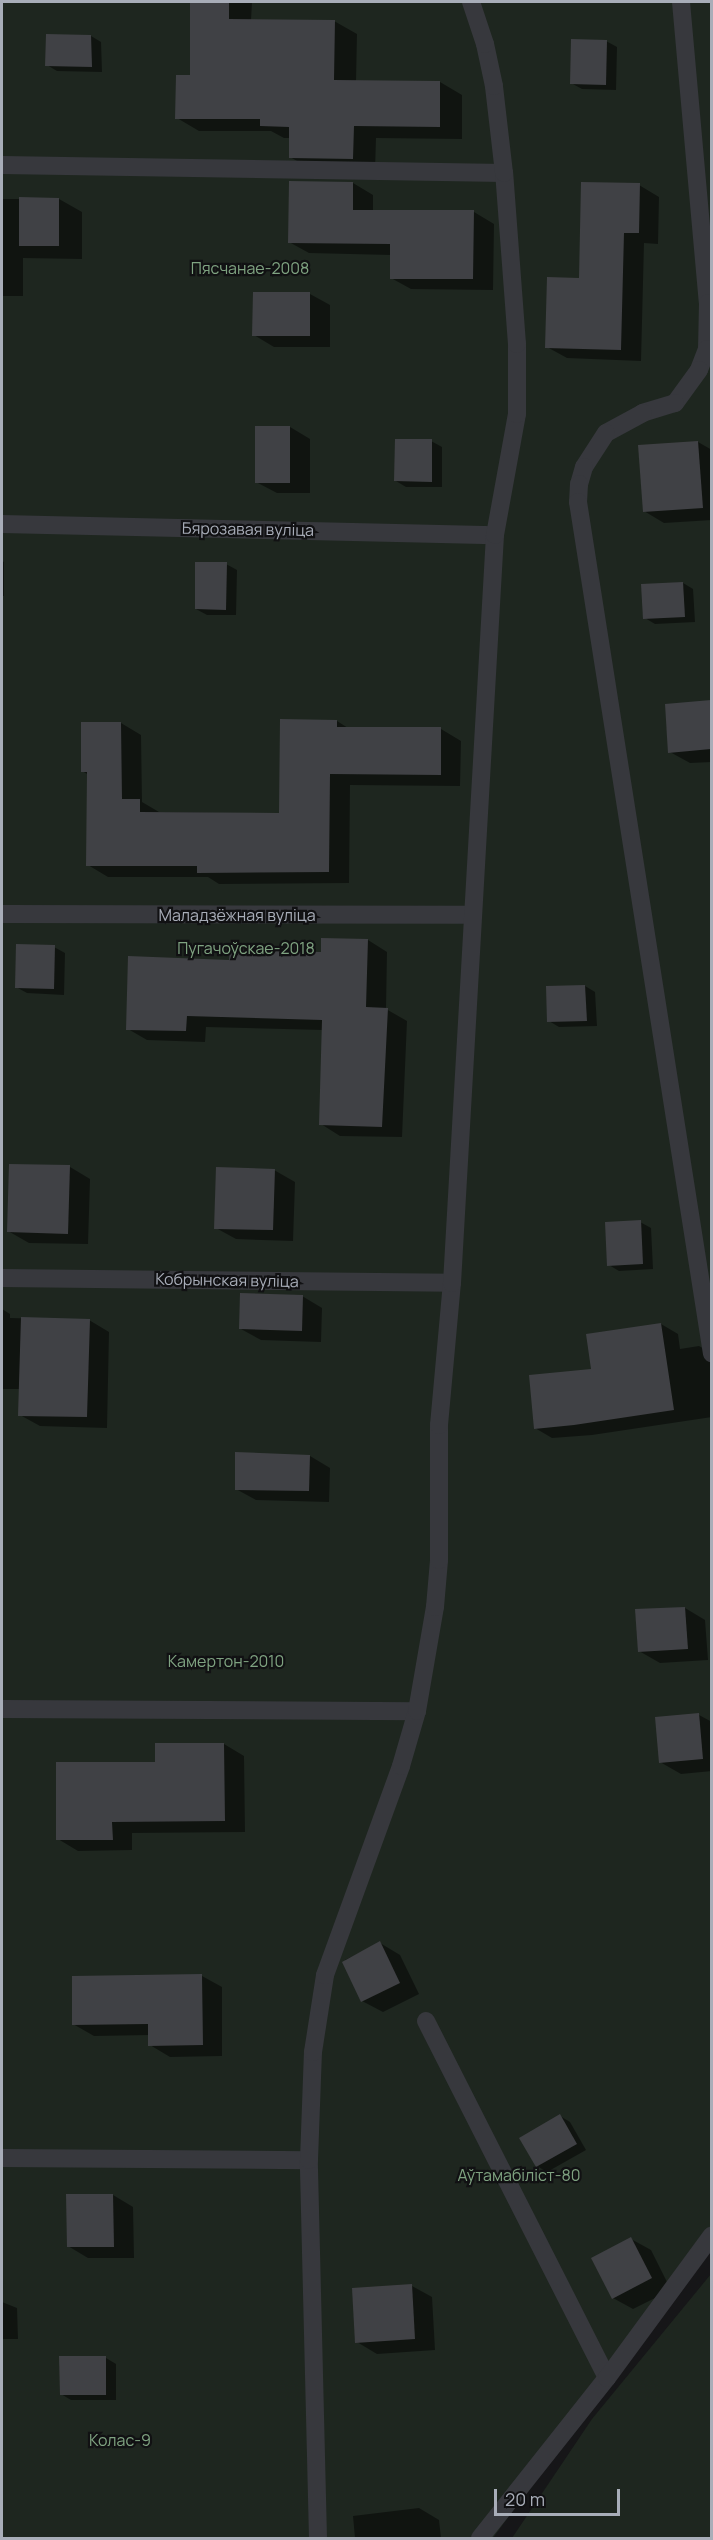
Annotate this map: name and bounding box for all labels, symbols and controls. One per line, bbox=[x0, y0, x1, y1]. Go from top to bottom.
park label: Пясчанае-2008 bbox=[191, 258, 309, 278]
street label: Бярозавая вуліца bbox=[182, 518, 314, 540]
street label: Маладзёжная вуліца bbox=[158, 905, 316, 925]
park label: Пугачоўскае-2018 bbox=[177, 938, 315, 958]
street label: Кобрынская вуліца bbox=[155, 1269, 299, 1291]
park label: Камертон-2010 bbox=[168, 1651, 284, 1671]
park label: Аўтамабіліст-80 bbox=[458, 2165, 580, 2185]
park label: Колас-9 bbox=[89, 2430, 151, 2450]
scale bar bbox=[497, 2477, 623, 2515]
text: 20 m bbox=[505, 2487, 545, 2511]

